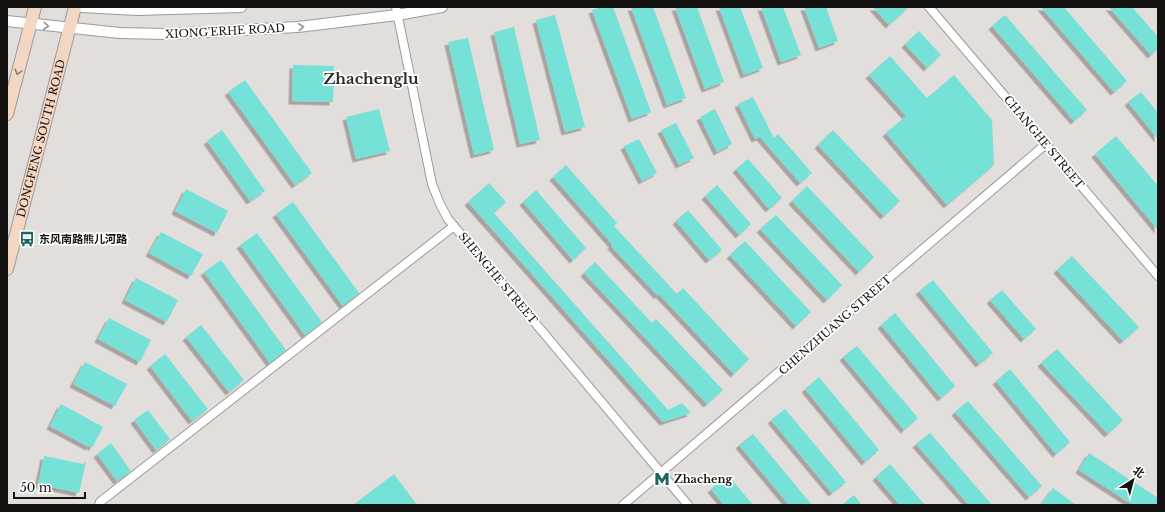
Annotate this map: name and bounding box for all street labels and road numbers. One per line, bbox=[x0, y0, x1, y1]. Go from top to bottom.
street label: XIONG'ERHE ROAD bbox=[165, 21, 286, 41]
street label: DONGFENG SOUTH ROAD bbox=[14, 57, 68, 219]
street label: CHANGHE STREET bbox=[1001, 92, 1087, 192]
street label: SHENGHE STREET bbox=[456, 229, 541, 327]
street label: CHENZHUANG STREET bbox=[776, 272, 894, 378]

